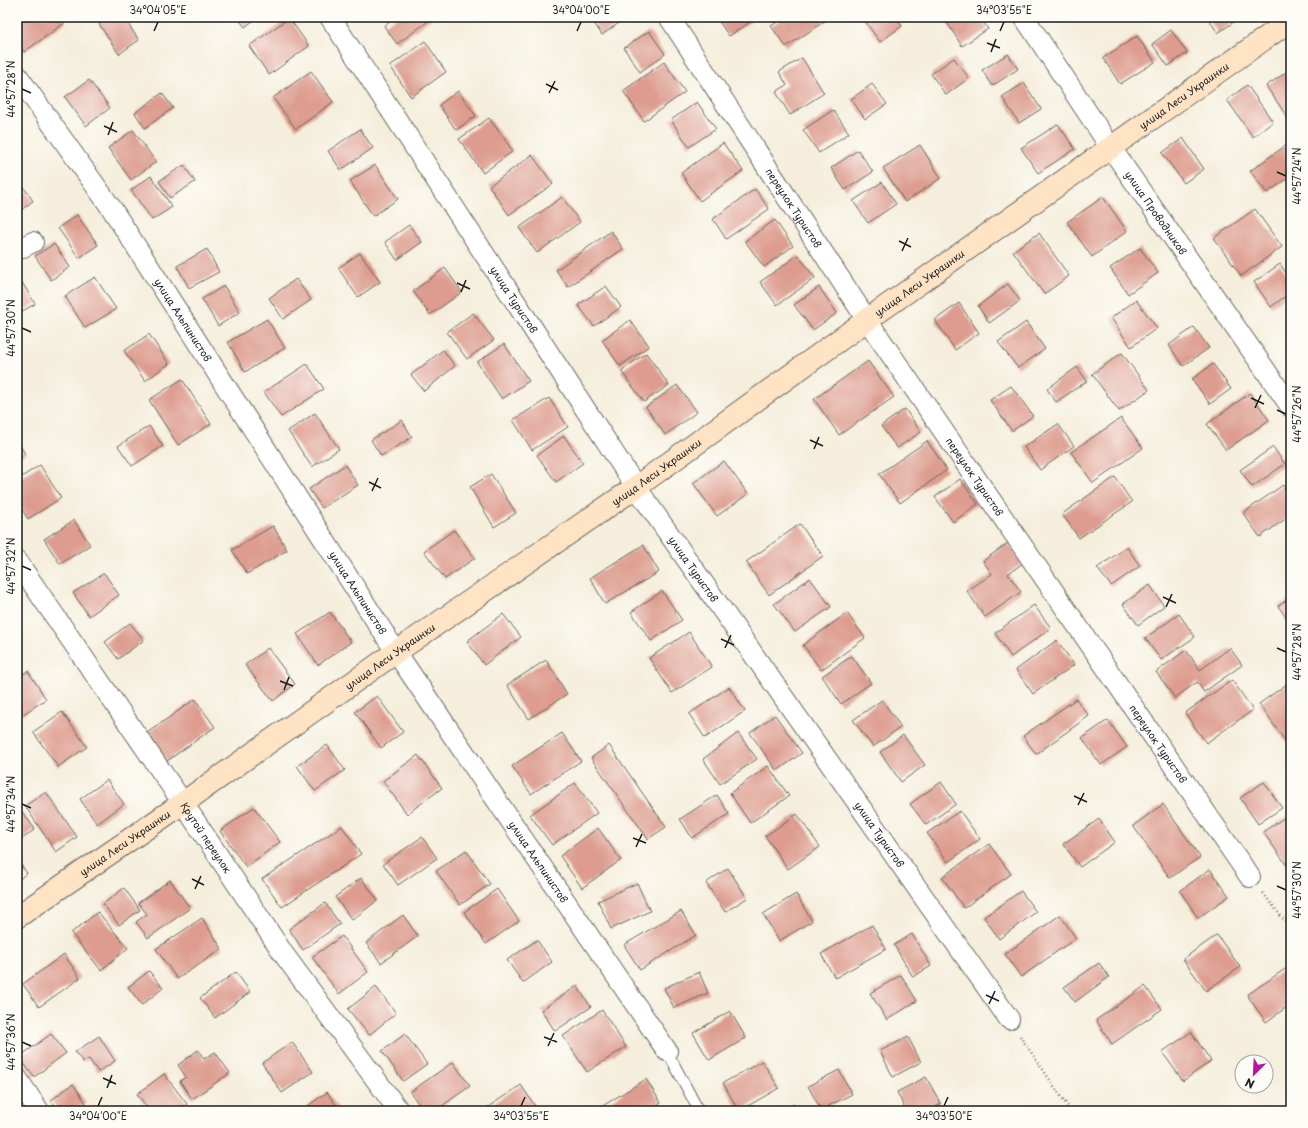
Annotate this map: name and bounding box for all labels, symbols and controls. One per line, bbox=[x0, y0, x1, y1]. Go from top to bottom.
text: 34°04'05"E bbox=[129, 2, 187, 17]
text: 34°04'00"E bbox=[552, 2, 610, 17]
text: 34°03'55"E bbox=[976, 2, 1032, 17]
street label: улица Леси Украинки bbox=[1136, 58, 1232, 132]
text: 44°57'28"N bbox=[3, 60, 18, 118]
text: 44°57'24"N bbox=[1289, 147, 1304, 205]
street label: переулок Туристов bbox=[763, 165, 826, 251]
street label: улица Проводников bbox=[1122, 167, 1191, 258]
street label: улица Леси Украинки bbox=[871, 245, 967, 320]
street label: улица Туристов bbox=[487, 263, 542, 336]
street label: улица Альпинистов bbox=[151, 275, 216, 364]
text: 44°57'30"N bbox=[3, 299, 18, 357]
text: 44°57'26"N bbox=[1289, 385, 1304, 443]
street label: улица Леси Украинки bbox=[608, 434, 704, 509]
street label: переулок Туристов bbox=[943, 434, 1008, 519]
street label: улица Туристов bbox=[666, 533, 722, 605]
text: 44°57'32"N bbox=[3, 537, 18, 595]
street label: улица Альпинистов bbox=[326, 548, 391, 637]
street label: улица Леси Украинки bbox=[342, 619, 438, 693]
text: 44°57'28"N bbox=[1289, 623, 1304, 681]
street label: переулок Туристов bbox=[1126, 701, 1191, 786]
text: 44°57'34"N bbox=[3, 775, 18, 832]
street label: улица Туристов bbox=[852, 798, 908, 870]
street label: Крутой переулок bbox=[177, 799, 236, 876]
street label: улица Леси Украинки bbox=[76, 806, 173, 879]
street label: улица Альпинистов bbox=[506, 817, 572, 906]
text: 44°57'30"N bbox=[1289, 861, 1304, 919]
text: 44°57'36"N bbox=[3, 1013, 18, 1071]
north arrow bbox=[1234, 1054, 1274, 1094]
text: N bbox=[1242, 1074, 1257, 1093]
text: 34°04'00"E bbox=[69, 1108, 127, 1123]
text: 34°03'55"E bbox=[493, 1108, 549, 1123]
text: 34°03'50"E bbox=[916, 1108, 972, 1123]

